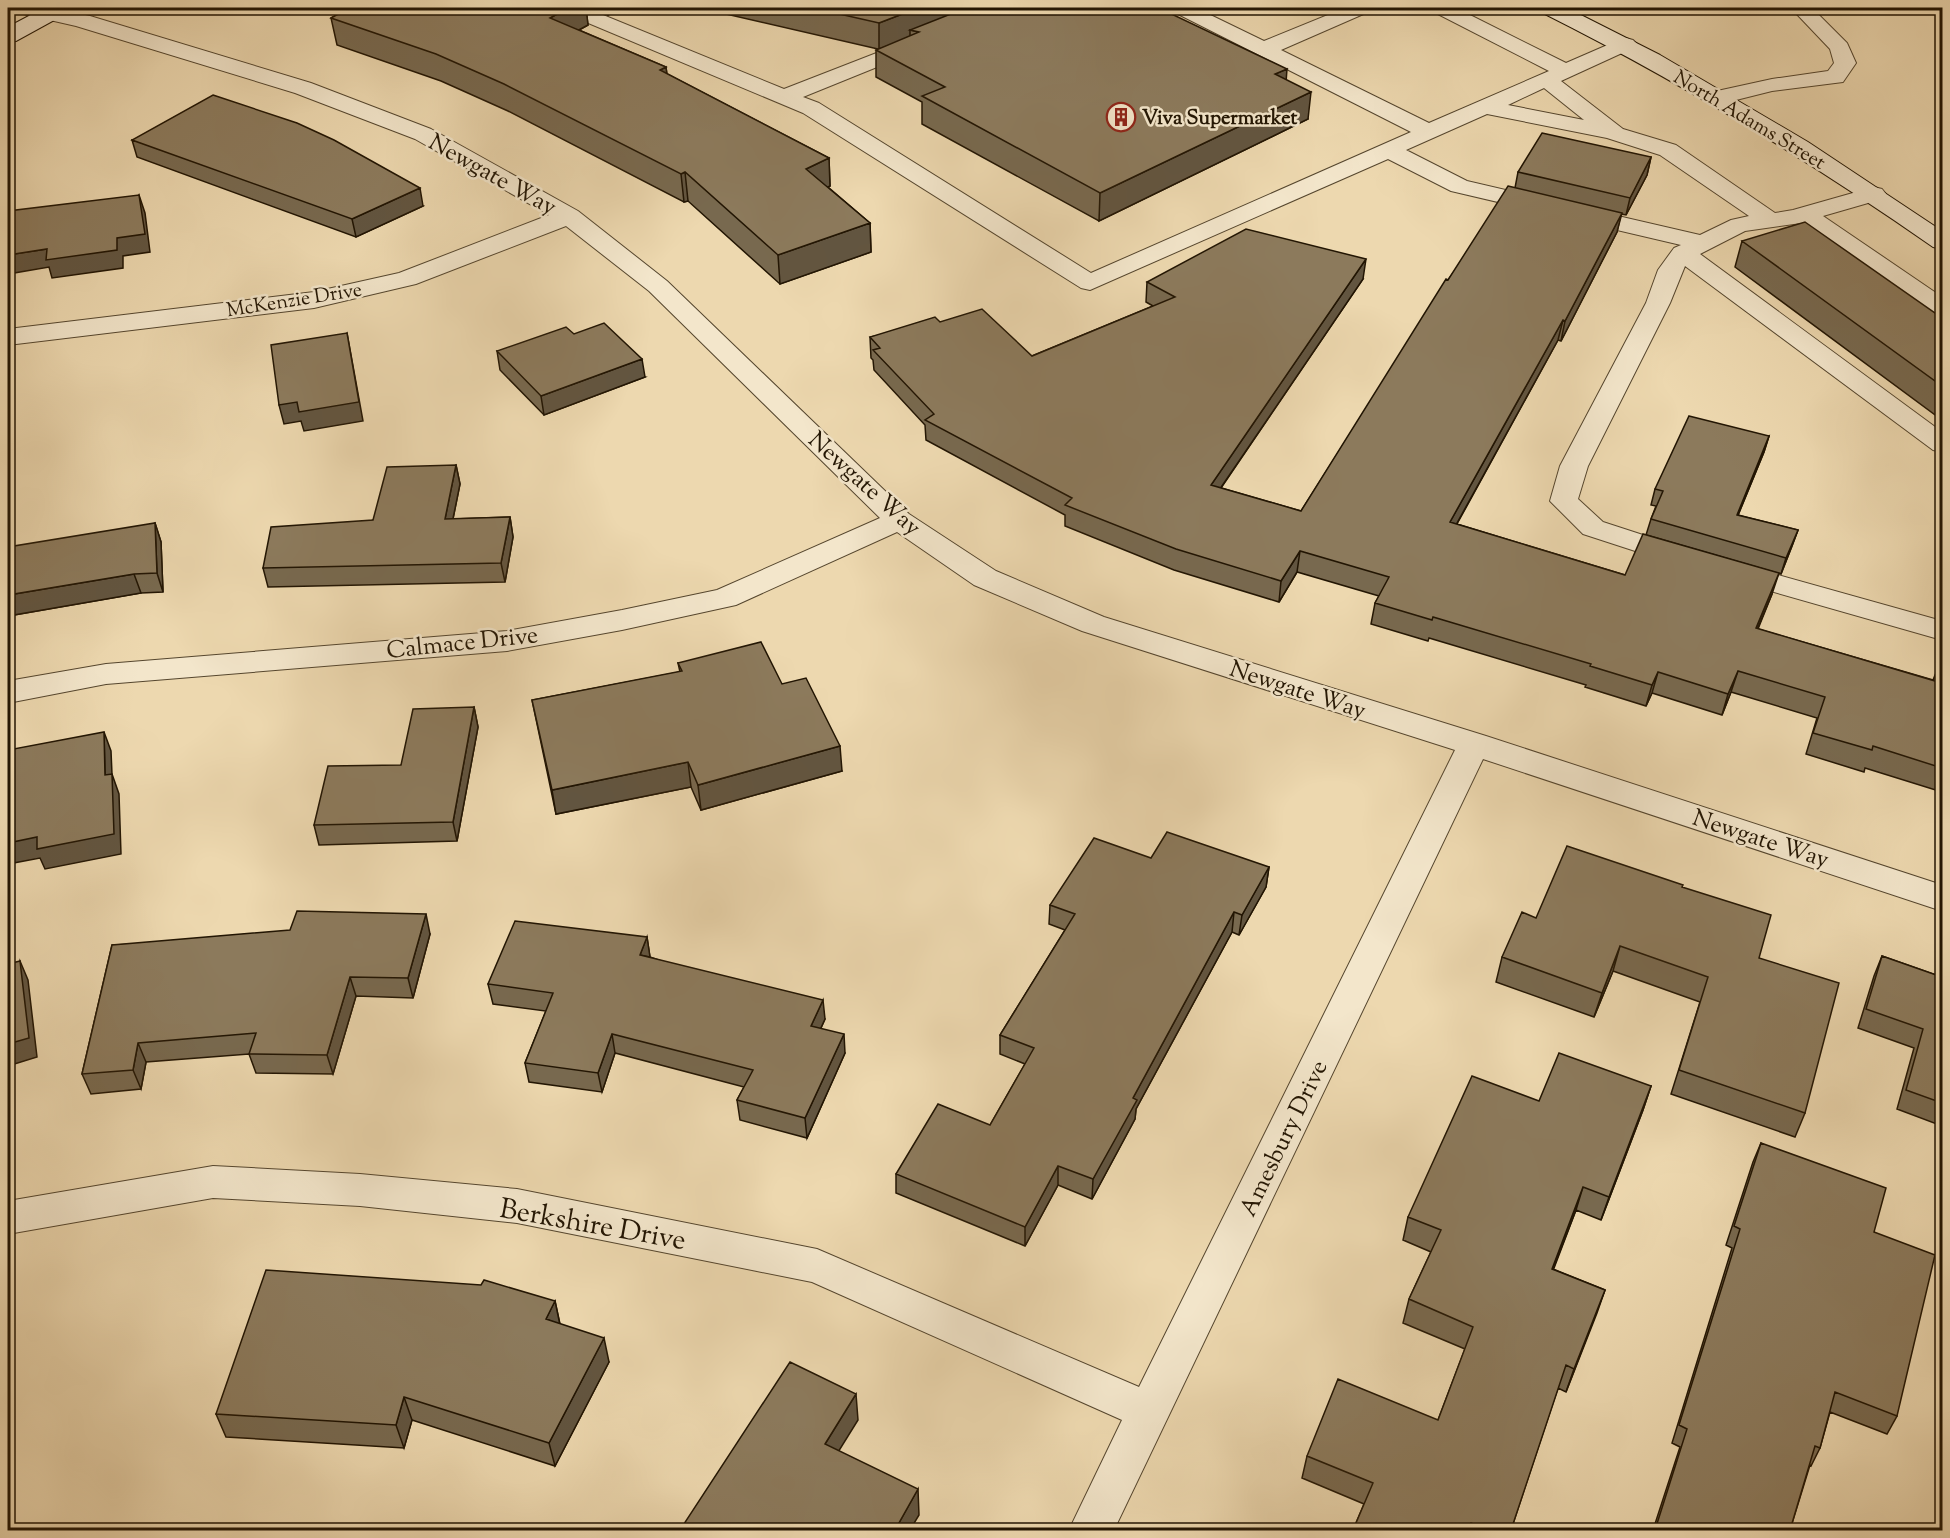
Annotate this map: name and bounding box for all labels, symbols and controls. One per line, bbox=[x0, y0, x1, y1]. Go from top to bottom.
street label: North Adams Street bbox=[1667, 64, 1830, 178]
building icon: Viva Supermarket bbox=[1105, 101, 1137, 133]
place label: Viva Supermarket bbox=[1142, 105, 1297, 134]
street label: Newgate Way bbox=[422, 126, 562, 225]
street label: McKenzie Drive bbox=[225, 276, 364, 326]
street label: Newgate Way bbox=[800, 424, 928, 545]
street label: Calmace Drive bbox=[385, 619, 540, 669]
street label: Newgate Way bbox=[1225, 653, 1370, 729]
street label: Newgate Way bbox=[1688, 802, 1833, 878]
street label: Amesbury Drive bbox=[1232, 1055, 1337, 1223]
street label: Berkshire Drive bbox=[496, 1190, 689, 1262]

